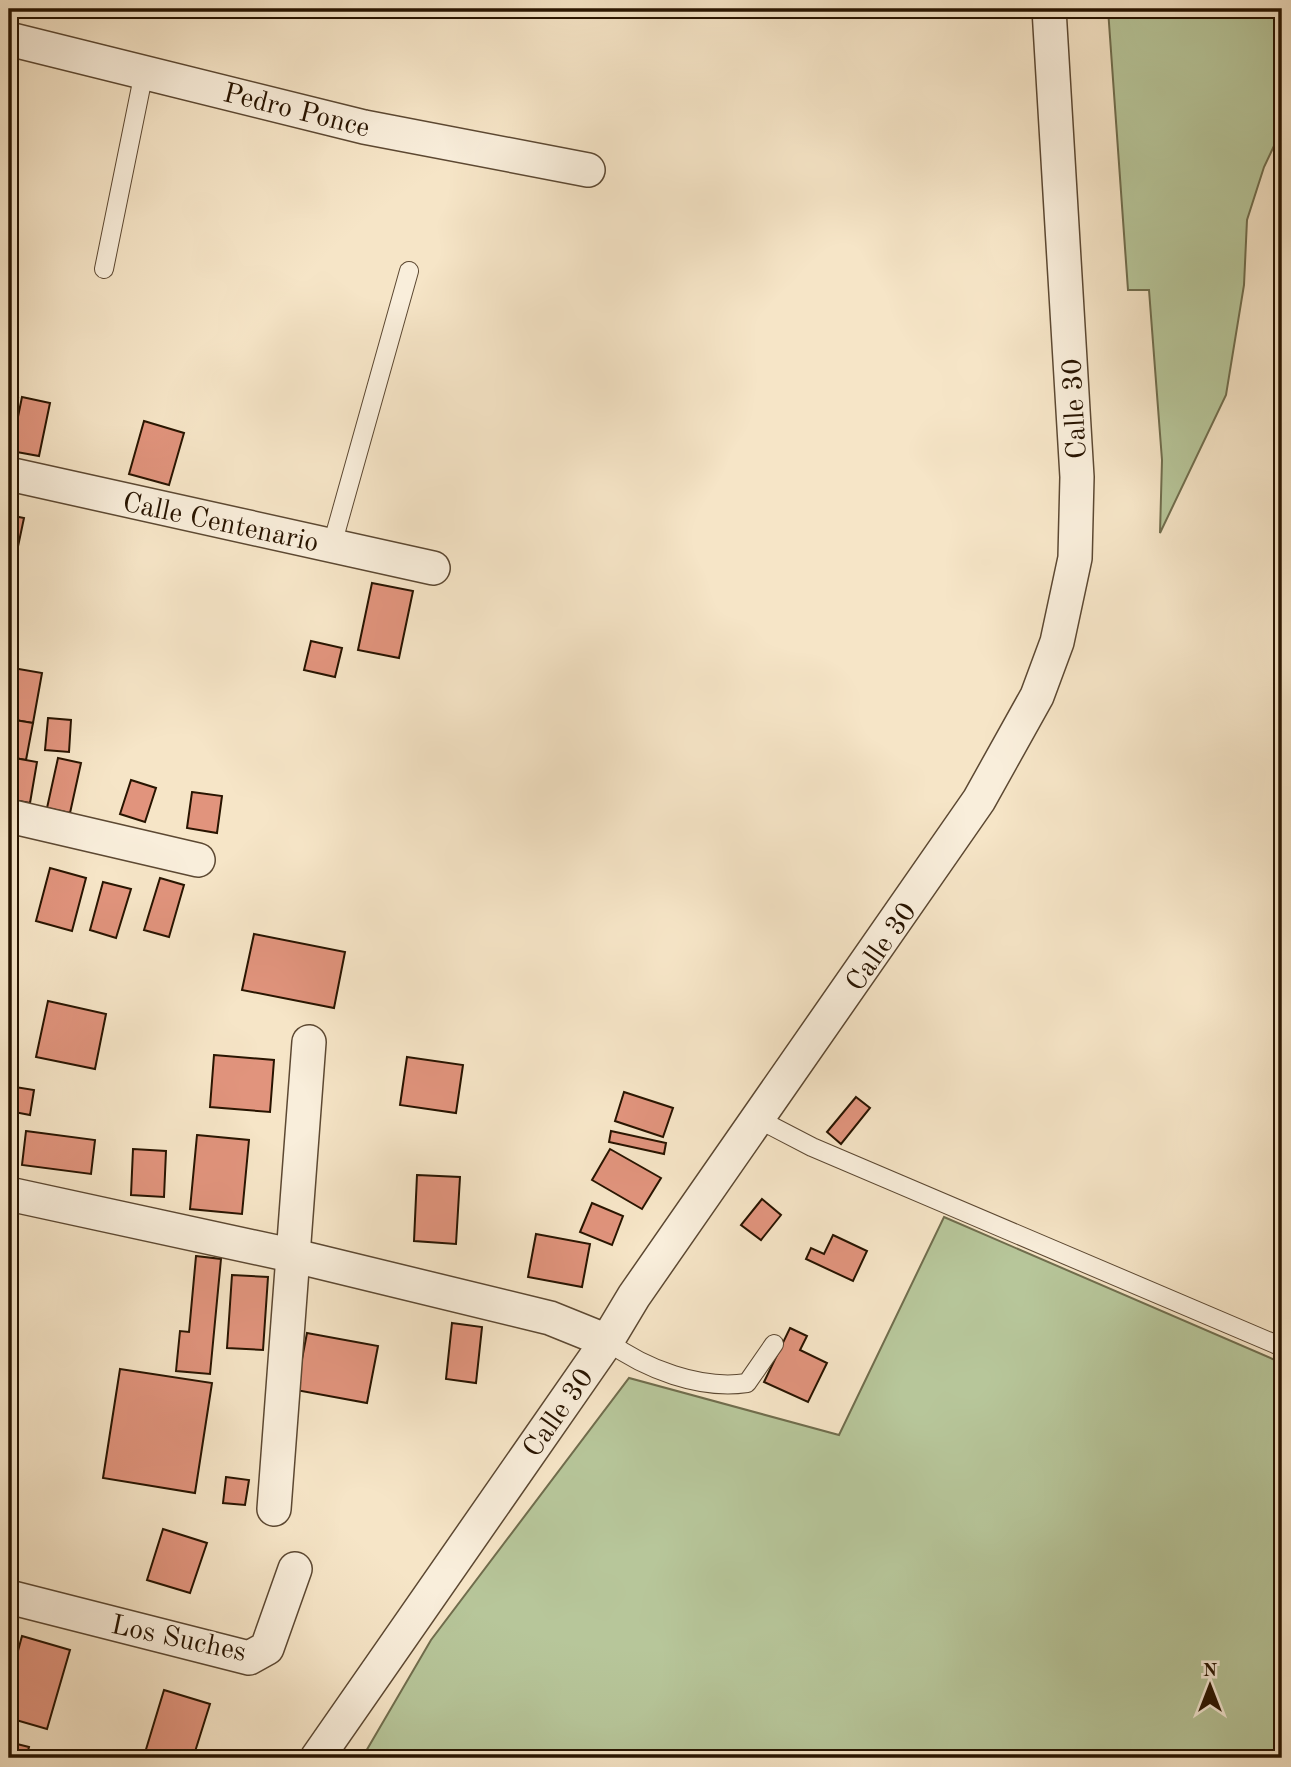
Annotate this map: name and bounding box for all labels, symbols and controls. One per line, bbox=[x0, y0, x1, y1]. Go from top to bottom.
street label: Pedro Ponce bbox=[220, 80, 372, 144]
street label: Calle 30 bbox=[1059, 358, 1093, 460]
street label: Calle Centenario bbox=[120, 489, 321, 558]
street label: Calle 30 bbox=[842, 898, 923, 997]
street label: Calle 30 bbox=[519, 1364, 600, 1463]
street label: Los Suches bbox=[108, 1612, 249, 1668]
north arrow bbox=[1176, 1652, 1246, 1722]
text: N bbox=[1203, 1662, 1218, 1681]

